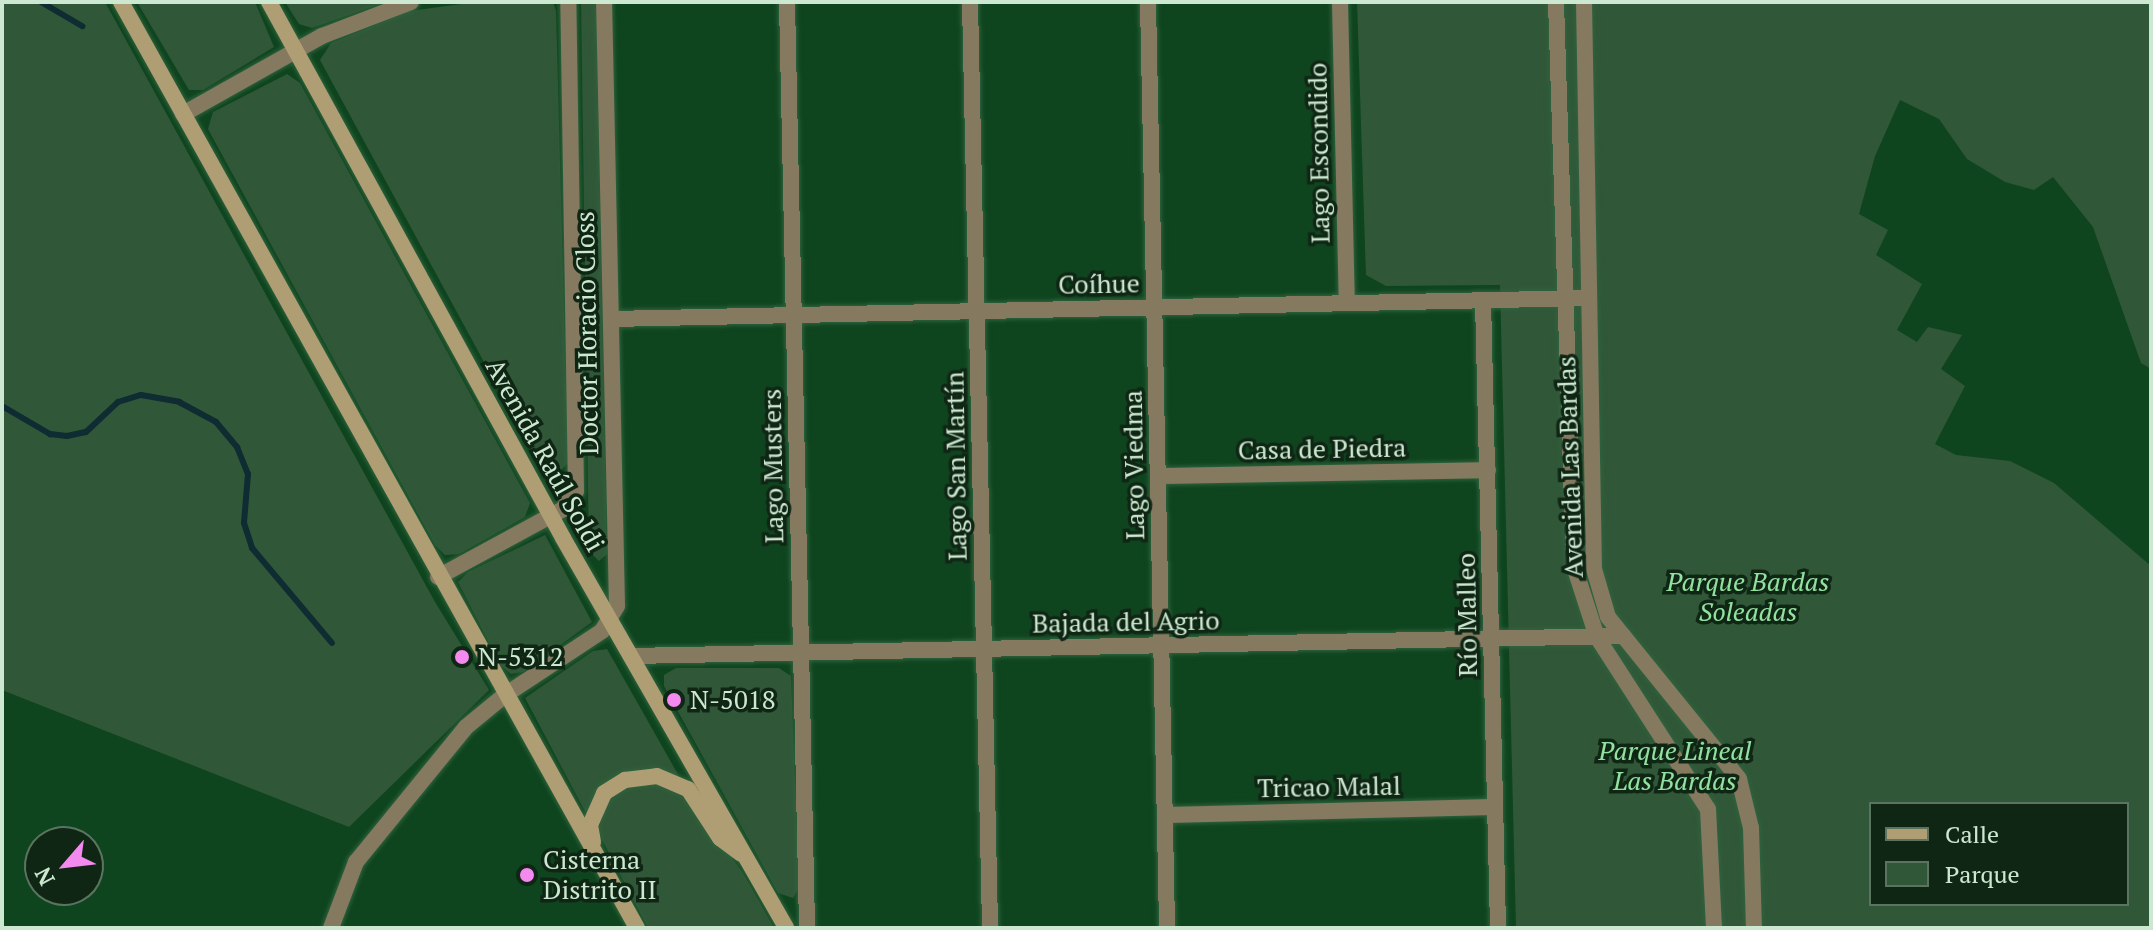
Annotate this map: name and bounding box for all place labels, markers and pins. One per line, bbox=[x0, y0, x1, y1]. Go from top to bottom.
place label: N-5312 bbox=[478, 641, 564, 673]
marker: N-5312 bbox=[453, 648, 471, 666]
place label: N-5018 bbox=[690, 684, 776, 716]
marker: N-5018 bbox=[665, 691, 683, 709]
place label: Cisterna Distrito II bbox=[543, 844, 657, 906]
marker: Cisterna Distrito II bbox=[518, 866, 536, 884]

